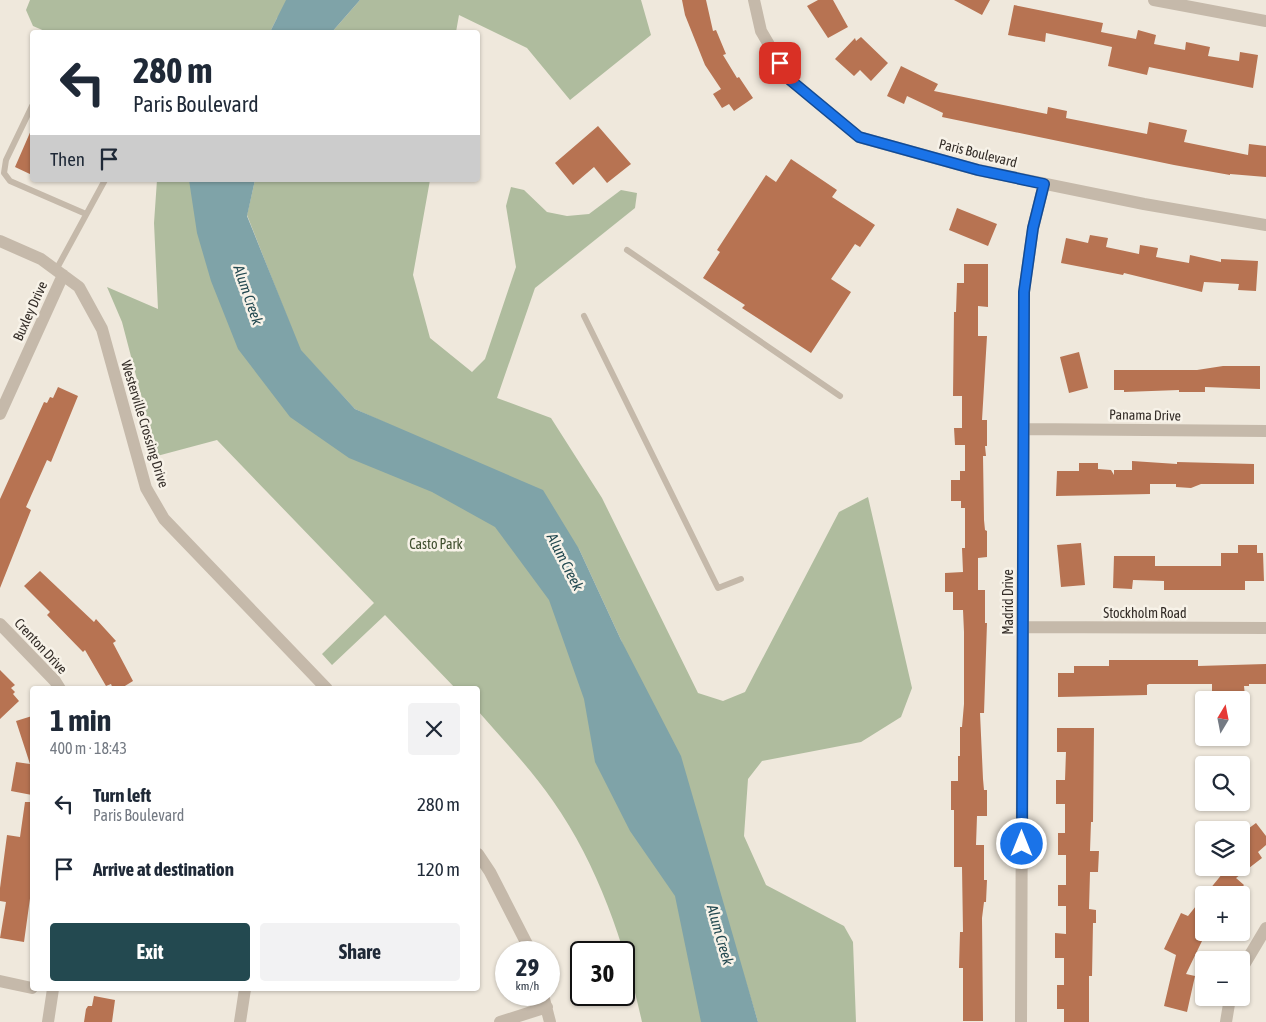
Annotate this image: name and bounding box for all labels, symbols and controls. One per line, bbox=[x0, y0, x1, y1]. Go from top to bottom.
pin bbox=[759, 42, 801, 84]
icon: arrive bbox=[766, 49, 794, 77]
icon: left bbox=[50, 50, 115, 115]
text: 280 m bbox=[133, 50, 212, 90]
text: Paris Boulevard bbox=[133, 91, 259, 117]
street label: Paris Boulevard bbox=[937, 136, 1019, 170]
icon: arrive bbox=[95, 145, 123, 173]
text: Then bbox=[50, 148, 85, 170]
water label: Alum Creek bbox=[230, 262, 267, 327]
street label: Buxley Drive bbox=[10, 279, 50, 343]
street label: Westerville Crossing Drive bbox=[118, 359, 172, 489]
street label: Panama Drive bbox=[1109, 406, 1181, 424]
water label: Alum Creek bbox=[543, 529, 587, 594]
park label: Casto Park bbox=[409, 536, 463, 552]
street label: Madrid Drive bbox=[1000, 569, 1016, 635]
street label: Stockholm Road bbox=[1103, 605, 1187, 621]
street label: Crenton Drive bbox=[11, 615, 71, 677]
north arrow bbox=[1195, 691, 1250, 746]
map controls bbox=[1195, 691, 1250, 1006]
text: 1 min bbox=[50, 703, 111, 737]
button: close bbox=[408, 703, 460, 755]
text: 400 m · 18:43 bbox=[50, 739, 127, 757]
button: search bbox=[1195, 756, 1250, 811]
text: Turn left bbox=[93, 784, 151, 806]
icon: left bbox=[50, 790, 78, 818]
text: 280 m bbox=[417, 793, 460, 815]
text: Paris Boulevard bbox=[93, 806, 184, 824]
position arrow bbox=[995, 817, 1047, 869]
button: layers bbox=[1195, 821, 1250, 876]
icon: arrive bbox=[50, 855, 78, 883]
text: Arrive at destination bbox=[93, 858, 234, 880]
text: 120 m bbox=[417, 858, 460, 880]
button: + bbox=[1195, 886, 1250, 941]
water label: Alum Creek bbox=[703, 902, 737, 967]
button: Exit bbox=[50, 923, 250, 981]
button: Share bbox=[260, 923, 460, 981]
speed limit sign: 30 bbox=[570, 941, 635, 1006]
button: − bbox=[1195, 951, 1250, 1006]
text: 29 bbox=[516, 953, 539, 981]
text: km/h bbox=[516, 979, 539, 993]

